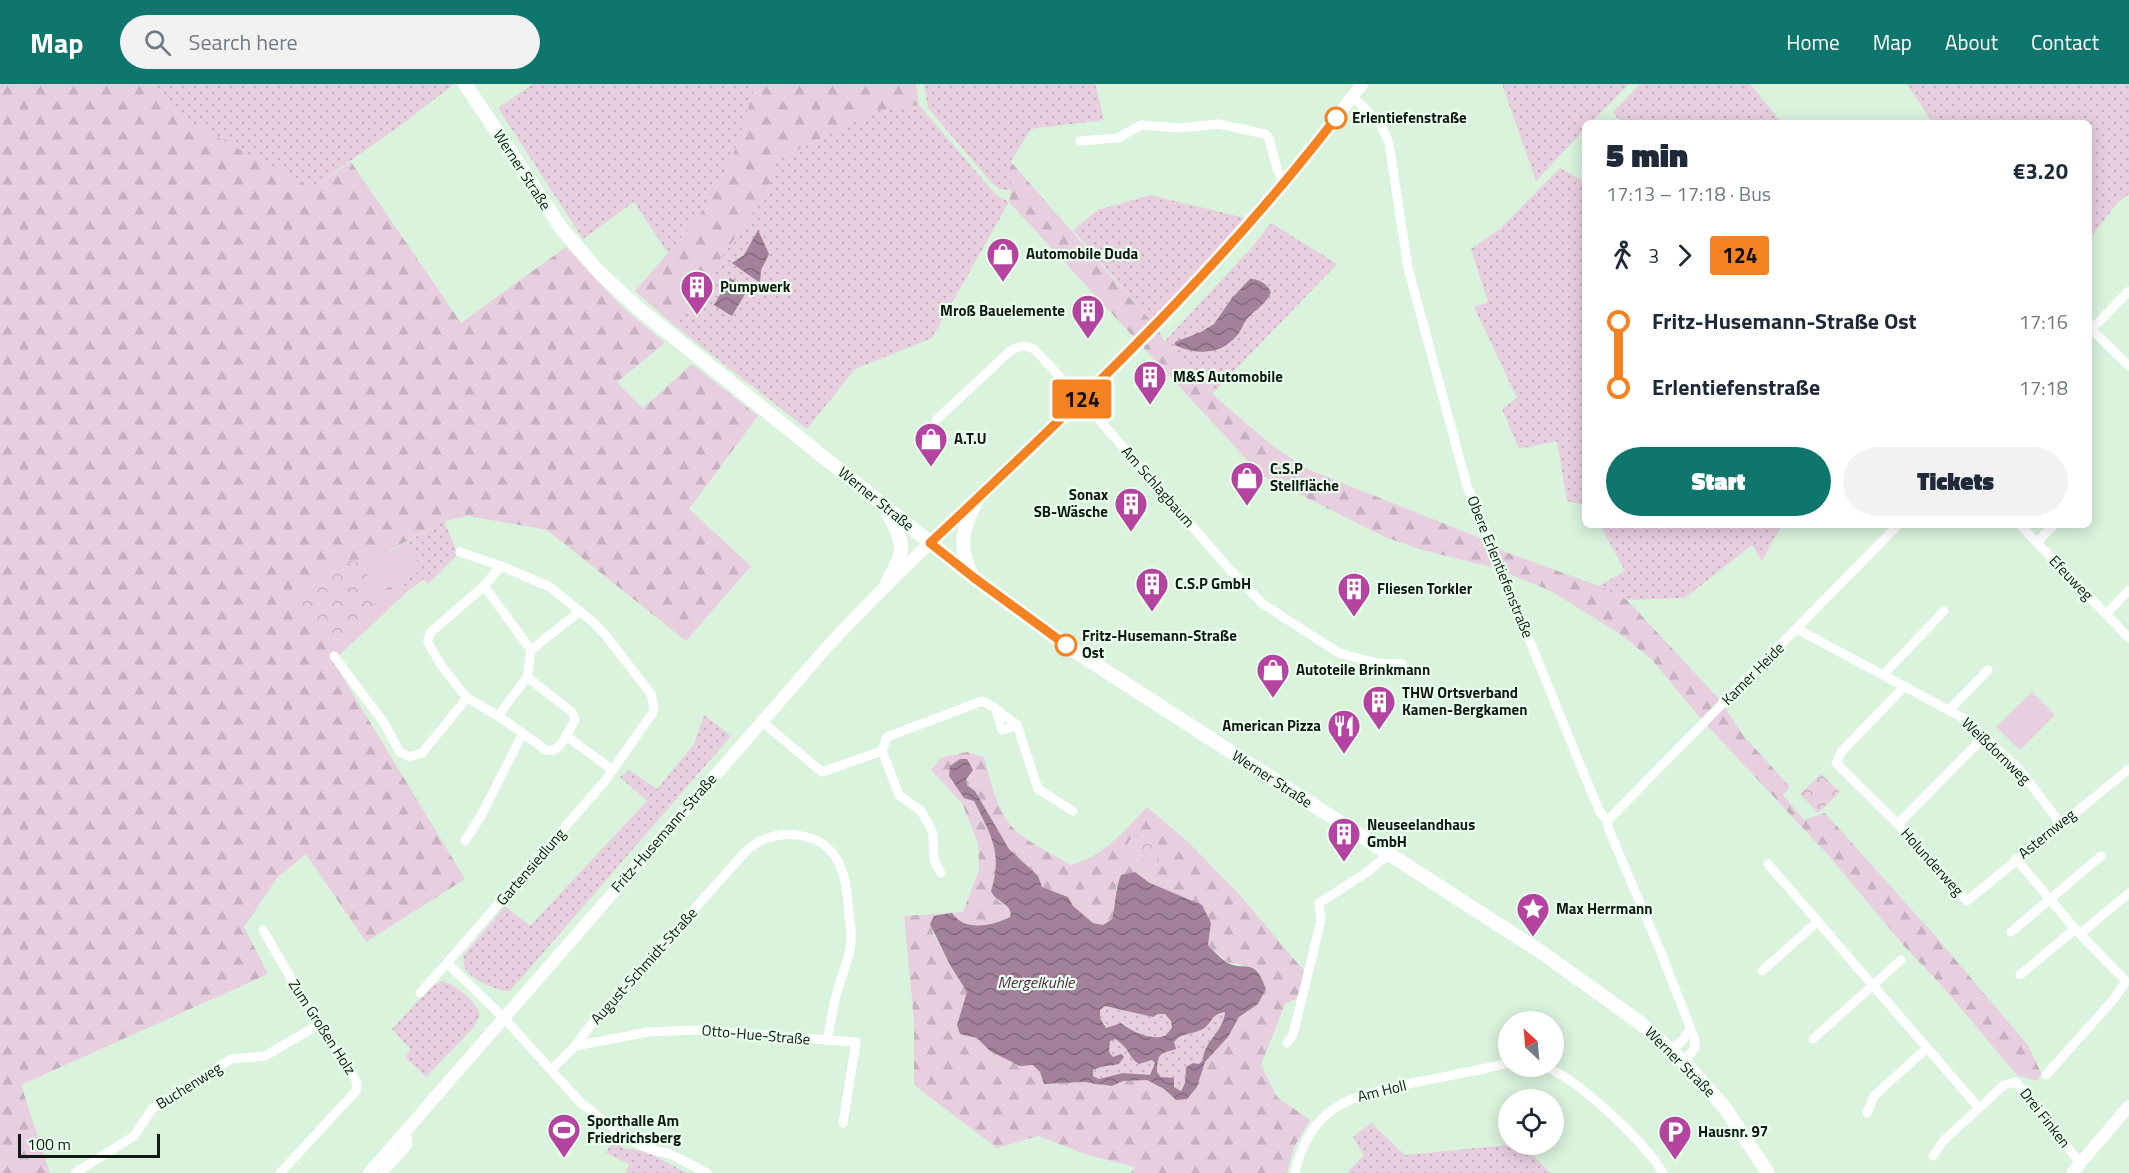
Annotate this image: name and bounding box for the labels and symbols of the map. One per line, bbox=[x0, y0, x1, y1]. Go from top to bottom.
place label: Erlentiefenstraße bbox=[1352, 106, 1467, 129]
marker: Erlentiefenstraße bbox=[1325, 107, 1347, 129]
street label: Werner Straße bbox=[488, 125, 557, 215]
shop icon: Automobile Duda bbox=[985, 236, 1021, 283]
place label: Automobile Duda bbox=[1026, 242, 1138, 265]
building icon: Pumpwerk bbox=[679, 269, 715, 316]
place label: Pumpwerk bbox=[720, 275, 791, 298]
building icon: Mroß Bauelemente bbox=[1070, 293, 1106, 340]
place label: Mroß Bauelemente bbox=[940, 299, 1065, 322]
building icon: M&S Automobile bbox=[1132, 359, 1168, 406]
place label: M&S Automobile bbox=[1173, 365, 1283, 388]
line badge: 124 bbox=[1048, 380, 1116, 418]
shop icon: A.T.U bbox=[913, 421, 949, 468]
place label: A.T.U bbox=[954, 427, 987, 450]
street label: Am Schlagbaum bbox=[1116, 441, 1201, 533]
place label: C.S.P Stellfläche bbox=[1270, 457, 1339, 497]
shop icon: C.S.P Stellfläche bbox=[1229, 460, 1265, 507]
street label: Werner Straße bbox=[833, 461, 919, 537]
place label: Sonax SB-Wäsche bbox=[1034, 483, 1108, 523]
building icon: Sonax SB-Wäsche bbox=[1113, 486, 1149, 533]
street label: Obere Erlentiefenstraße bbox=[1461, 492, 1540, 641]
street label: Efeuweg bbox=[2044, 550, 2099, 606]
building icon: C.S.P GmbH bbox=[1134, 566, 1170, 613]
building icon: Fliesen Torkler bbox=[1336, 571, 1372, 618]
place label: C.S.P GmbH bbox=[1175, 572, 1251, 595]
place label: Fliesen Torkler bbox=[1377, 577, 1473, 600]
place label: Fritz-Husemann-Straße Ost bbox=[1082, 624, 1237, 664]
marker: Fritz-Husemann-Straße Ost bbox=[1055, 634, 1077, 656]
street label: Kamer Heide bbox=[1716, 637, 1789, 710]
shop icon: Autoteile Brinkmann bbox=[1255, 652, 1291, 699]
place label: Autoteile Brinkmann bbox=[1296, 658, 1430, 681]
place label: THW Ortsverband Kamen-Bergkamen bbox=[1402, 681, 1527, 721]
building icon: THW Ortsverband Kamen-Bergkamen bbox=[1361, 684, 1397, 731]
restaurant icon: American Pizza bbox=[1326, 708, 1362, 755]
street label: Weißdornweg bbox=[1957, 712, 2036, 790]
place label: American Pizza bbox=[1222, 714, 1321, 737]
street label: Werner Straße bbox=[1227, 744, 1317, 813]
street label: Fritz-Husemann-Straße bbox=[605, 768, 722, 897]
street label: Asternweg bbox=[2013, 803, 2081, 864]
place label: Neuseelandhaus GmbH bbox=[1367, 813, 1475, 853]
building icon: Neuseelandhaus GmbH bbox=[1326, 816, 1362, 863]
street label: Holunderweg bbox=[1895, 822, 1969, 901]
street label: Gartensiedlung bbox=[491, 823, 571, 910]
place icon: Max Herrmann bbox=[1515, 891, 1551, 938]
place label: Max Herrmann bbox=[1556, 897, 1653, 920]
street label: August-Schmidt-Straße bbox=[585, 902, 702, 1029]
water label: Mergelkuhle bbox=[997, 970, 1076, 994]
street label: Zum Großen Holz bbox=[283, 974, 362, 1079]
north arrow bbox=[1498, 1011, 1564, 1077]
street label: Otto-Hue-Straße bbox=[701, 1018, 811, 1051]
street label: Werner Straße bbox=[1640, 1021, 1721, 1102]
street label: Buchenweg bbox=[151, 1056, 226, 1115]
street label: Am Holl bbox=[1355, 1073, 1409, 1108]
street label: Drei Finken bbox=[2015, 1083, 2076, 1153]
place label: Sporthalle Am Friedrichsberg bbox=[587, 1109, 681, 1149]
sports icon: Sporthalle Am Friedrichsberg bbox=[546, 1112, 582, 1159]
parking icon: Hausnr. 97 bbox=[1657, 1114, 1693, 1161]
place label: Hausnr. 97 bbox=[1698, 1120, 1768, 1143]
scale bar bbox=[18, 1131, 160, 1158]

